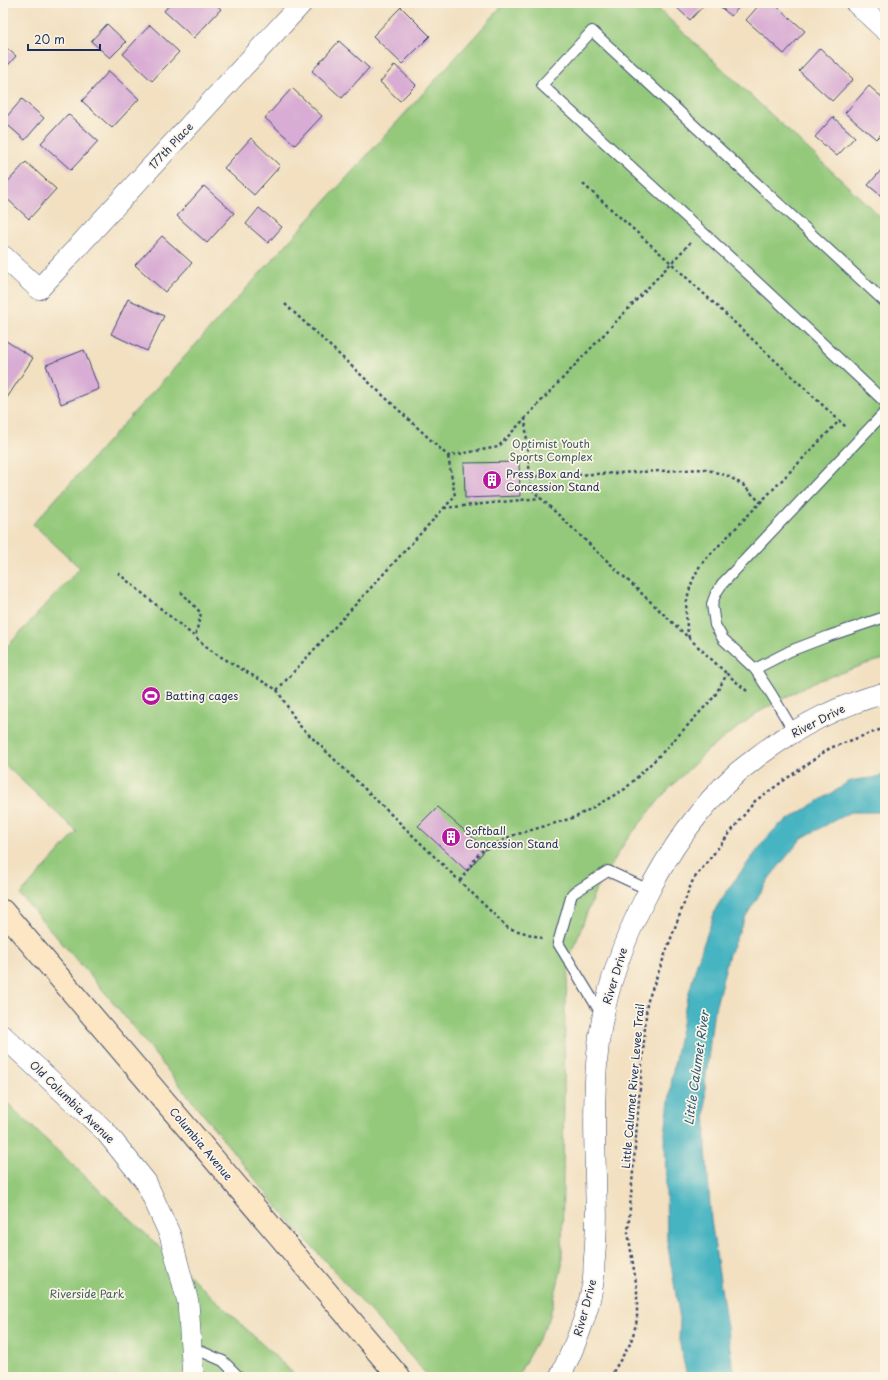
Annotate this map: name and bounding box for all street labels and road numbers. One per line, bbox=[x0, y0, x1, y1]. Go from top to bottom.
street label: 177th Place bbox=[144, 118, 197, 173]
street label: River Drive bbox=[788, 700, 848, 741]
street label: River Drive bbox=[598, 945, 631, 1006]
street label: Little Calumet River Levee Trail bbox=[617, 1003, 648, 1169]
street label: Old Columbia Avenue bbox=[26, 1056, 119, 1147]
street label: Columbia Avenue bbox=[166, 1103, 237, 1184]
street label: River Drive bbox=[569, 1277, 600, 1338]

